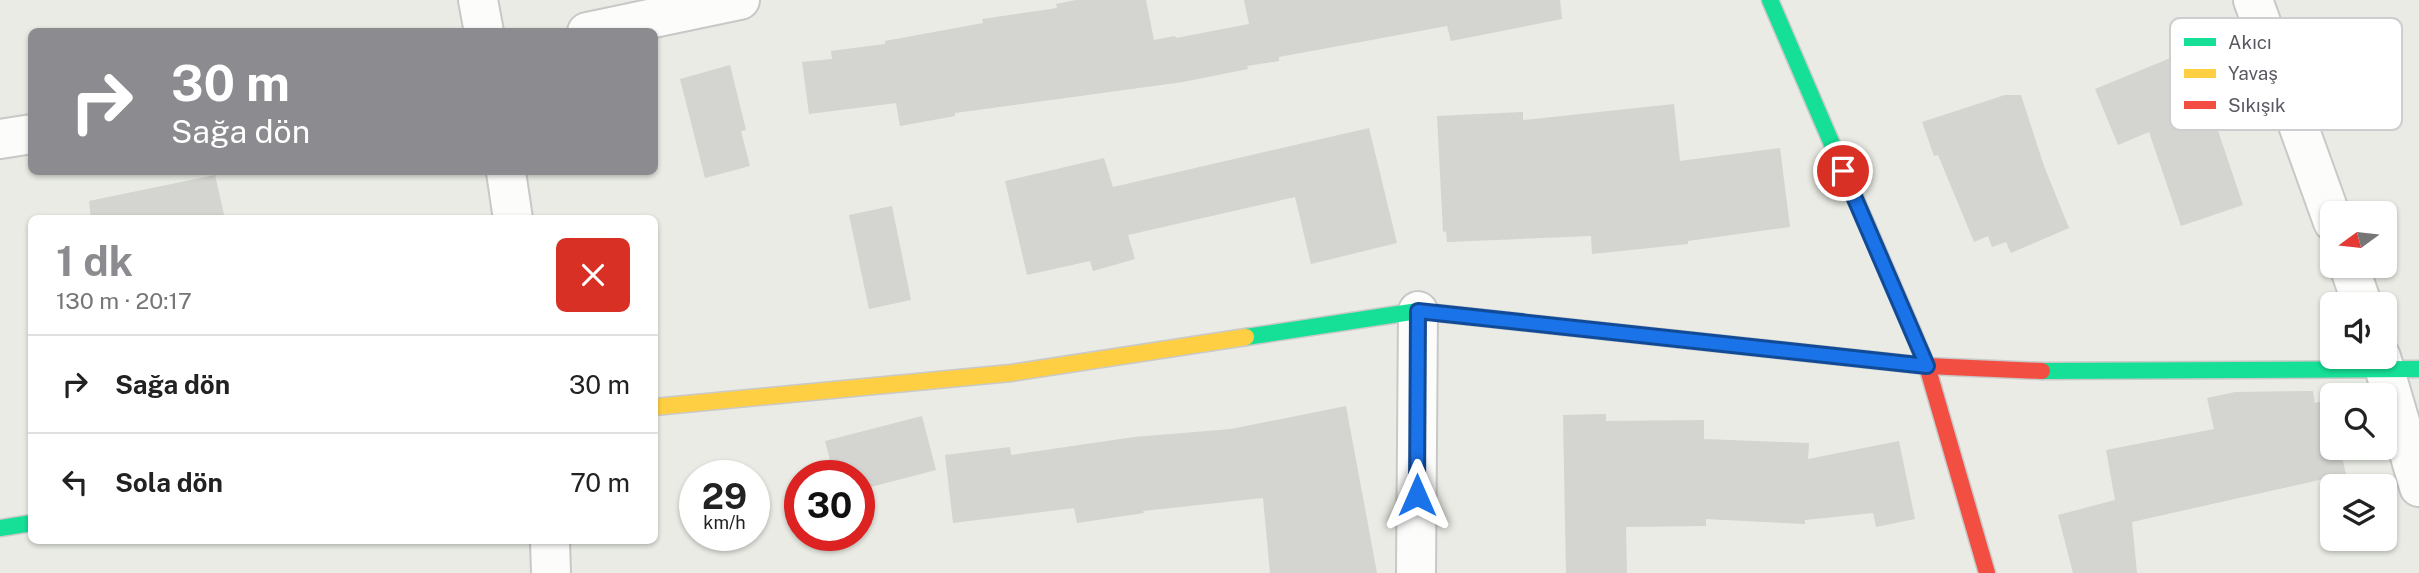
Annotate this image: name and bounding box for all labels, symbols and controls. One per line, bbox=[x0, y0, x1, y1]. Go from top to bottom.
legend bbox=[2170, 18, 2402, 130]
text: Akıcı bbox=[2228, 31, 2272, 53]
text: 30 m bbox=[171, 54, 290, 112]
icon: right bbox=[56, 56, 147, 147]
text: Yavaş bbox=[2228, 62, 2278, 84]
text: Sıkışık bbox=[2228, 94, 2286, 116]
text: Sağa dön bbox=[171, 113, 310, 150]
pin bbox=[1813, 141, 1873, 201]
icon: arrive bbox=[1824, 152, 1862, 190]
north arrow bbox=[2320, 201, 2398, 278]
map controls bbox=[2320, 201, 2397, 551]
text: 1 dk bbox=[56, 236, 133, 285]
button: close bbox=[556, 238, 630, 312]
text: 130 m · 20:17 bbox=[56, 287, 192, 314]
button: sound bbox=[2320, 292, 2397, 369]
icon: right bbox=[56, 365, 94, 403]
text: Sağa dön bbox=[115, 369, 230, 400]
text: 30 m bbox=[569, 369, 630, 400]
button: search bbox=[2320, 383, 2397, 460]
position arrow bbox=[1380, 458, 1454, 532]
speed limit sign: 30 bbox=[784, 460, 875, 551]
icon: left bbox=[56, 463, 94, 501]
text: Sola dön bbox=[115, 467, 223, 498]
text: 70 m bbox=[570, 467, 630, 498]
button: layers bbox=[2320, 474, 2397, 551]
text: 29 bbox=[702, 476, 747, 517]
text: km/h bbox=[703, 512, 746, 533]

